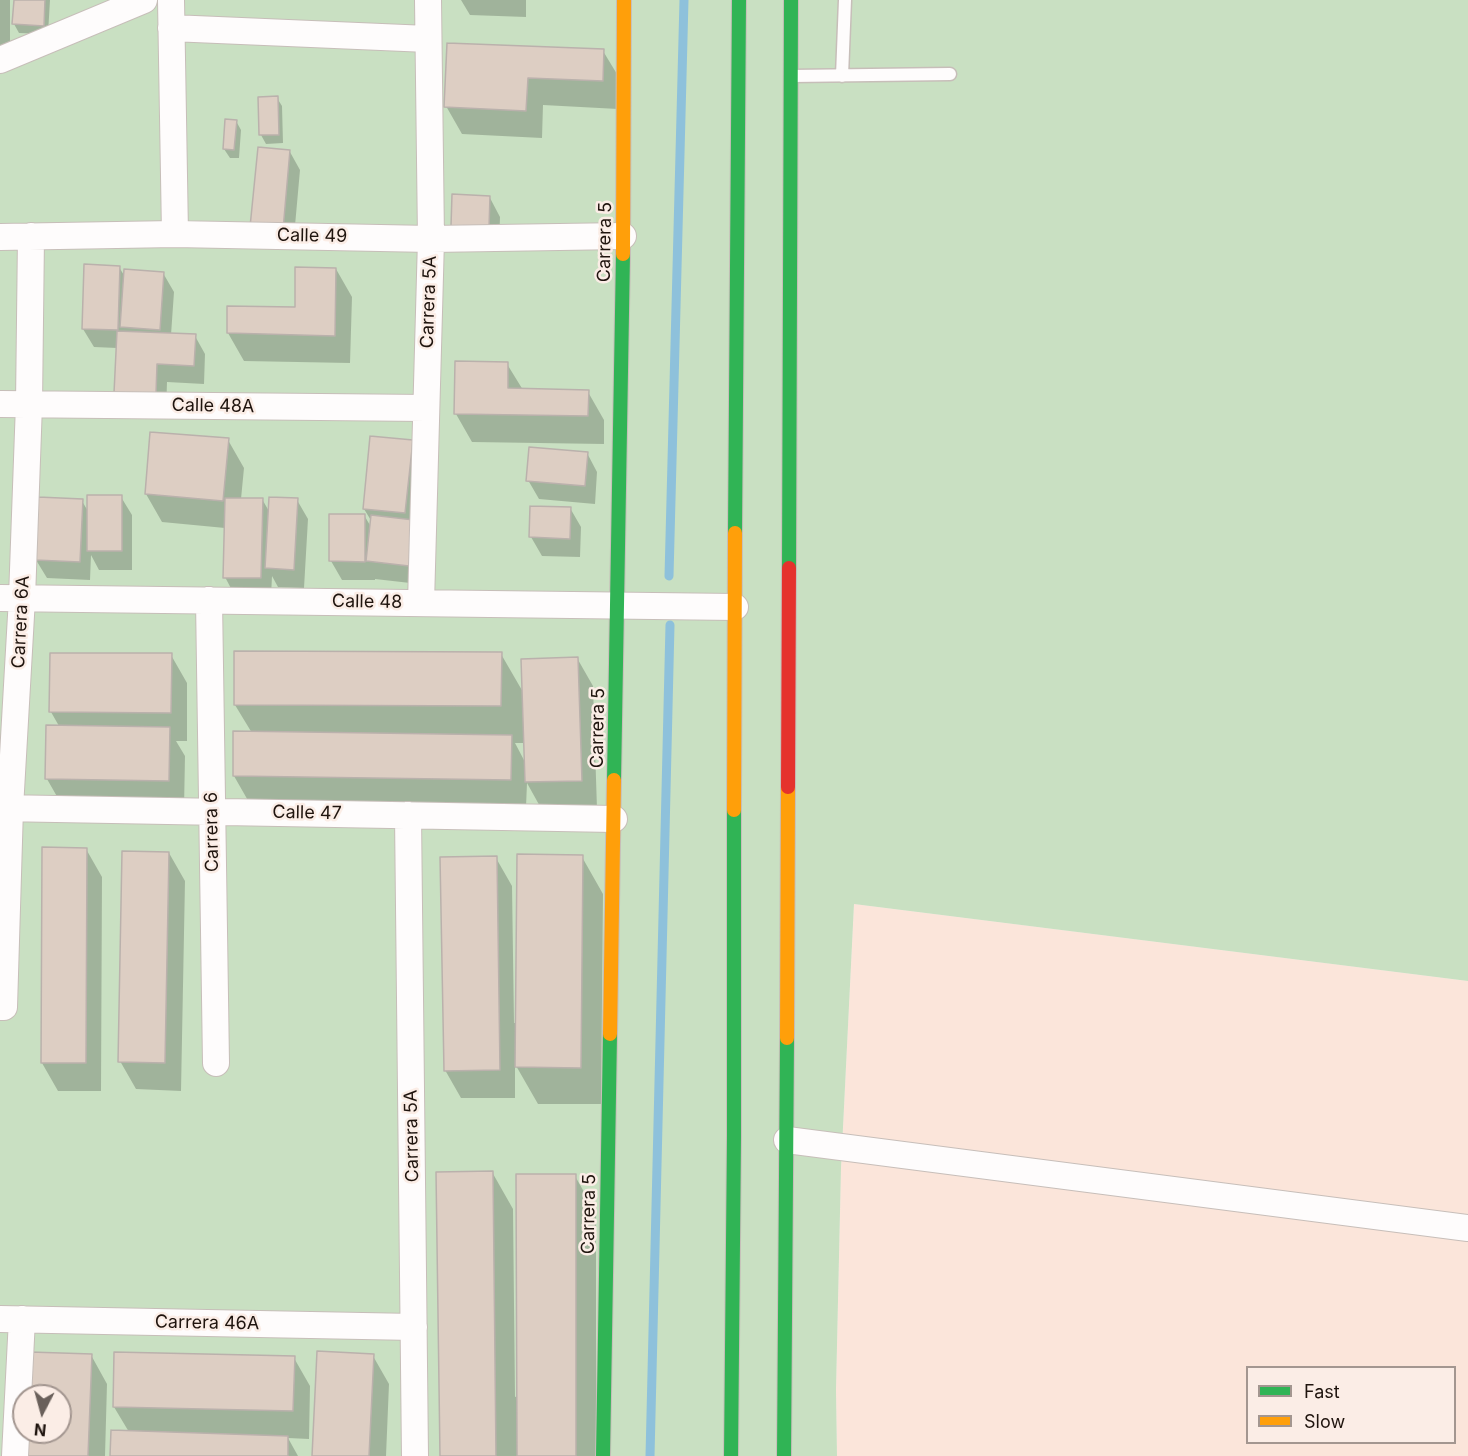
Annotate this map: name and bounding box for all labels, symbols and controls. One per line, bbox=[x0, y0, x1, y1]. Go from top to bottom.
street label: Carrera 5 bbox=[594, 202, 616, 282]
street label: Calle 49 bbox=[277, 225, 347, 247]
street label: Carrera 5A bbox=[417, 255, 441, 349]
street label: Calle 48A bbox=[171, 394, 255, 418]
street label: Carrera 6A bbox=[8, 575, 34, 669]
street label: Calle 48 bbox=[332, 591, 402, 613]
street label: Carrera 5 bbox=[587, 688, 609, 768]
street label: Carrera 6 bbox=[201, 792, 223, 872]
street label: Calle 47 bbox=[272, 802, 342, 824]
street label: Carrera 5A bbox=[400, 1090, 424, 1182]
street label: Carrera 5 bbox=[578, 1174, 600, 1254]
street label: Carrera 46A bbox=[155, 1311, 259, 1335]
legend bbox=[1246, 1366, 1456, 1444]
text: Fast bbox=[1304, 1381, 1340, 1402]
north arrow bbox=[12, 1384, 72, 1444]
text: Slow bbox=[1304, 1411, 1345, 1432]
text: N bbox=[33, 1419, 47, 1440]

